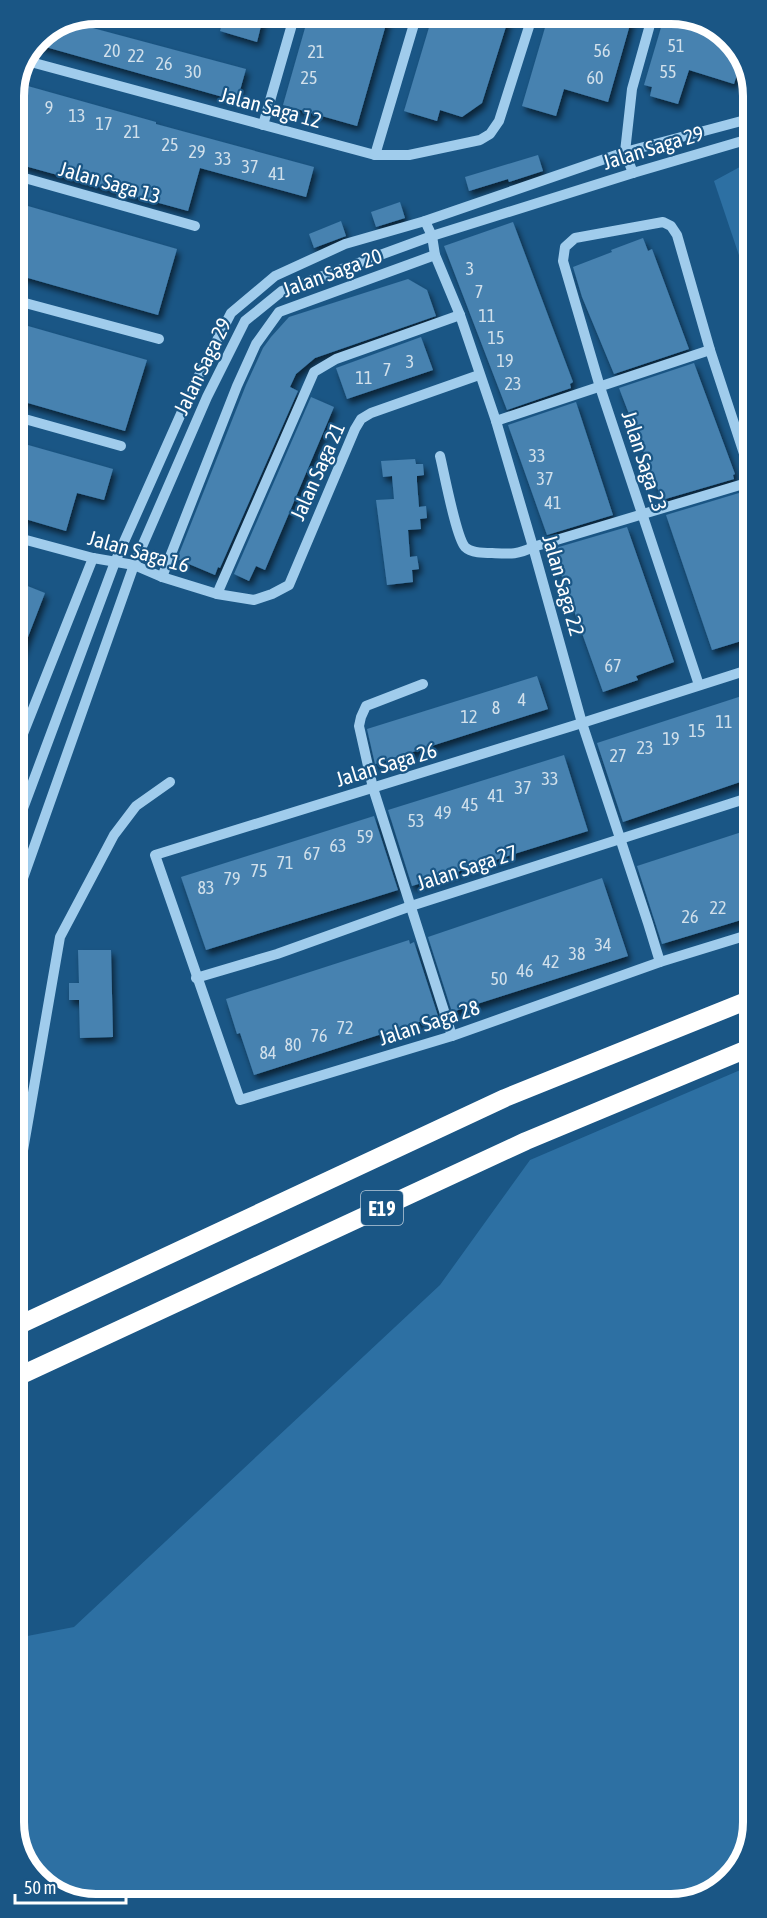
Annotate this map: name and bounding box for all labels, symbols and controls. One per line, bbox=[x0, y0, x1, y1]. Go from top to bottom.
house number: 51 bbox=[668, 35, 684, 56]
house number: 20 bbox=[104, 40, 120, 61]
house number: 56 bbox=[594, 40, 610, 61]
house number: 21 bbox=[308, 41, 324, 62]
house number: 22 bbox=[128, 45, 144, 66]
house number: 26 bbox=[156, 53, 172, 74]
house number: 30 bbox=[185, 61, 201, 82]
house number: 55 bbox=[660, 61, 676, 82]
house number: 25 bbox=[301, 67, 317, 88]
house number: 60 bbox=[587, 67, 603, 88]
street label: Jalan Saga 12 bbox=[217, 82, 325, 132]
house number: 9 bbox=[45, 97, 53, 118]
house number: 13 bbox=[69, 105, 85, 126]
house number: 17 bbox=[96, 113, 112, 134]
street label: Jalan Saga 29 bbox=[600, 120, 706, 174]
house number: 21 bbox=[124, 121, 140, 142]
house number: 25 bbox=[162, 134, 178, 155]
house number: 29 bbox=[189, 141, 205, 162]
house number: 33 bbox=[215, 148, 231, 169]
street label: Jalan Saga 13 bbox=[56, 156, 164, 208]
house number: 37 bbox=[242, 156, 258, 177]
house number: 41 bbox=[269, 163, 285, 184]
street label: Jalan Saga 20 bbox=[279, 243, 385, 301]
house number: 3 bbox=[466, 258, 474, 279]
house number: 7 bbox=[475, 281, 483, 302]
house number: 11 bbox=[479, 305, 495, 326]
street label: Jalan Saga 29 bbox=[168, 314, 236, 418]
house number: 15 bbox=[488, 327, 504, 348]
house number: 19 bbox=[497, 350, 513, 371]
house number: 3 bbox=[406, 351, 414, 372]
house number: 7 bbox=[383, 359, 391, 380]
house number: 11 bbox=[356, 367, 372, 388]
house number: 23 bbox=[505, 373, 521, 394]
street label: Jalan Saga 23 bbox=[617, 408, 673, 514]
street label: Jalan Saga 21 bbox=[285, 418, 349, 524]
house number: 33 bbox=[529, 445, 545, 466]
house number: 37 bbox=[537, 468, 553, 489]
house number: 41 bbox=[545, 492, 561, 513]
street label: Jalan Saga 16 bbox=[85, 525, 193, 577]
street label: Jalan Saga 22 bbox=[538, 531, 590, 639]
house number: 67 bbox=[605, 655, 621, 676]
house number: 4 bbox=[518, 689, 526, 710]
house number: 8 bbox=[492, 697, 500, 718]
house number: 12 bbox=[461, 706, 477, 727]
house number: 11 bbox=[716, 711, 732, 732]
house number: 15 bbox=[689, 720, 705, 741]
house number: 19 bbox=[663, 728, 679, 749]
street label: Jalan Saga 26 bbox=[333, 737, 440, 791]
house number: 23 bbox=[637, 737, 653, 758]
house number: 27 bbox=[610, 745, 626, 766]
house number: 33 bbox=[542, 768, 558, 789]
house number: 37 bbox=[515, 777, 531, 798]
house number: 41 bbox=[488, 785, 504, 806]
house number: 45 bbox=[462, 794, 478, 815]
house number: 49 bbox=[435, 802, 451, 823]
house number: 53 bbox=[408, 810, 424, 831]
house number: 59 bbox=[357, 826, 373, 847]
house number: 63 bbox=[330, 835, 346, 856]
street label: Jalan Saga 27 bbox=[414, 839, 520, 895]
house number: 67 bbox=[304, 843, 320, 864]
house number: 71 bbox=[277, 852, 293, 873]
house number: 75 bbox=[251, 860, 267, 881]
house number: 79 bbox=[224, 868, 240, 889]
house number: 83 bbox=[198, 877, 214, 898]
house number: 22 bbox=[710, 897, 726, 918]
house number: 26 bbox=[682, 906, 698, 927]
house number: 34 bbox=[595, 934, 611, 955]
house number: 38 bbox=[569, 943, 585, 964]
house number: 42 bbox=[543, 951, 559, 972]
house number: 46 bbox=[517, 960, 533, 981]
house number: 50 bbox=[491, 968, 507, 989]
street label: Jalan Saga 28 bbox=[376, 994, 482, 1050]
house number: 72 bbox=[337, 1017, 353, 1038]
house number: 76 bbox=[311, 1025, 327, 1046]
house number: 80 bbox=[285, 1034, 301, 1055]
house number: 84 bbox=[260, 1042, 276, 1063]
road number: E19 bbox=[361, 1191, 403, 1225]
scale bar bbox=[15, 1867, 126, 1905]
text: 50 m bbox=[24, 1877, 56, 1898]

